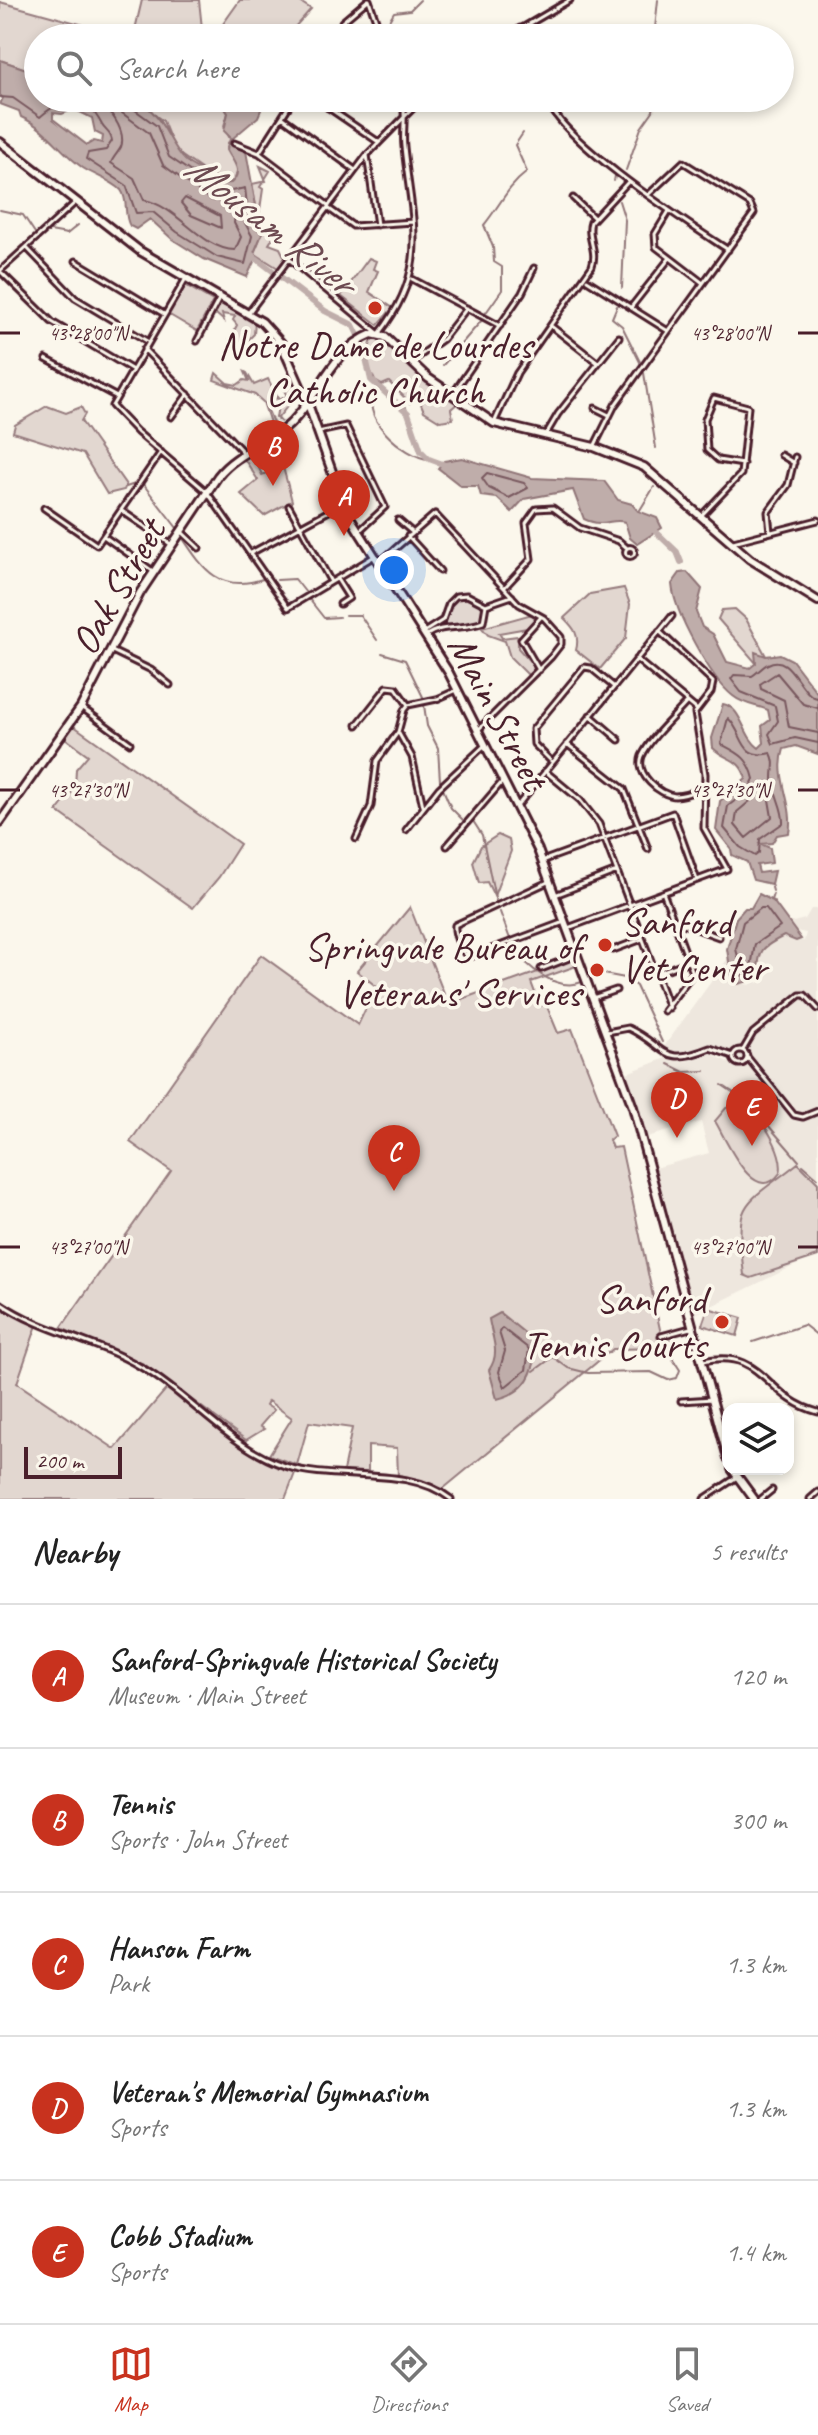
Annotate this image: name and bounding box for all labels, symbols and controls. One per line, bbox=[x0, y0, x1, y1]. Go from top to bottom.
search box bbox=[24, 24, 794, 112]
icon: search bbox=[52, 46, 96, 90]
text: Search here bbox=[116, 49, 238, 87]
water label: Mousam River bbox=[174, 141, 372, 312]
marker: Notre Dame de Lourdes Catholic Church bbox=[366, 299, 384, 317]
place label: Notre Dame de Lourdes Catholic Church bbox=[218, 320, 535, 416]
text: 43°28'00"N bbox=[49, 321, 130, 346]
text: 43°28'00"N bbox=[691, 321, 772, 346]
pin: B bbox=[247, 420, 299, 486]
pin: A bbox=[318, 470, 370, 536]
street label: Oak Street bbox=[59, 507, 179, 664]
your location bbox=[374, 550, 414, 590]
street label: Main Street bbox=[437, 626, 561, 801]
text: 43°27'30"N bbox=[49, 778, 130, 803]
text: 43°27'30"N bbox=[691, 778, 772, 803]
place label: Sanford Vet Center bbox=[621, 897, 770, 993]
place label: Springvale Bureau of Veterans' Services bbox=[304, 922, 588, 1018]
marker: Sanford Vet Center bbox=[596, 936, 614, 954]
marker: Springvale Bureau of Veterans' Services bbox=[588, 961, 606, 979]
pin: D bbox=[651, 1072, 703, 1138]
pin: E bbox=[726, 1080, 778, 1146]
pin: C bbox=[368, 1125, 420, 1191]
text: 43°27'00"N bbox=[49, 1235, 130, 1260]
text: 43°27'00"N bbox=[691, 1235, 772, 1260]
place label: Sanford Tennis Courts bbox=[522, 1274, 712, 1370]
marker: Sanford Tennis Courts bbox=[713, 1313, 731, 1331]
map controls bbox=[722, 1403, 794, 1475]
button: layers bbox=[722, 1403, 794, 1475]
scale bar bbox=[24, 1443, 122, 1479]
text: 200 m bbox=[36, 1447, 83, 1475]
text: Nearby bbox=[32, 1530, 118, 1573]
text: 5 results bbox=[710, 1535, 786, 1568]
text: Sanford-Springvale Historical Society bbox=[108, 1641, 496, 1679]
text: A bbox=[51, 1660, 65, 1693]
text: 120 m bbox=[730, 1660, 786, 1693]
text: Museum · Main Street bbox=[108, 1679, 305, 1712]
text: Tennis bbox=[108, 1785, 173, 1823]
text: B bbox=[51, 1804, 65, 1837]
text: 300 m bbox=[730, 1804, 786, 1837]
text: Sports · John Street bbox=[108, 1823, 287, 1856]
text: Hanson Farm bbox=[108, 1929, 250, 1967]
text: C bbox=[52, 1948, 64, 1981]
text: 1.3 km bbox=[726, 1948, 786, 1981]
text: Park bbox=[108, 1967, 149, 2000]
text: Veteran's Memorial Gymnasium bbox=[108, 2073, 428, 2111]
text: D bbox=[50, 2092, 66, 2125]
text: 1.3 km bbox=[726, 2092, 786, 2125]
text: Sports bbox=[108, 2111, 166, 2144]
text: Cobb Stadium bbox=[108, 2217, 252, 2255]
text: E bbox=[51, 2236, 65, 2269]
text: 1.4 km bbox=[726, 2236, 786, 2269]
text: Sports bbox=[108, 2255, 166, 2288]
tab: Map bbox=[109, 2342, 153, 2418]
tab: Directions bbox=[371, 2342, 447, 2418]
tab: Saved bbox=[665, 2342, 709, 2418]

